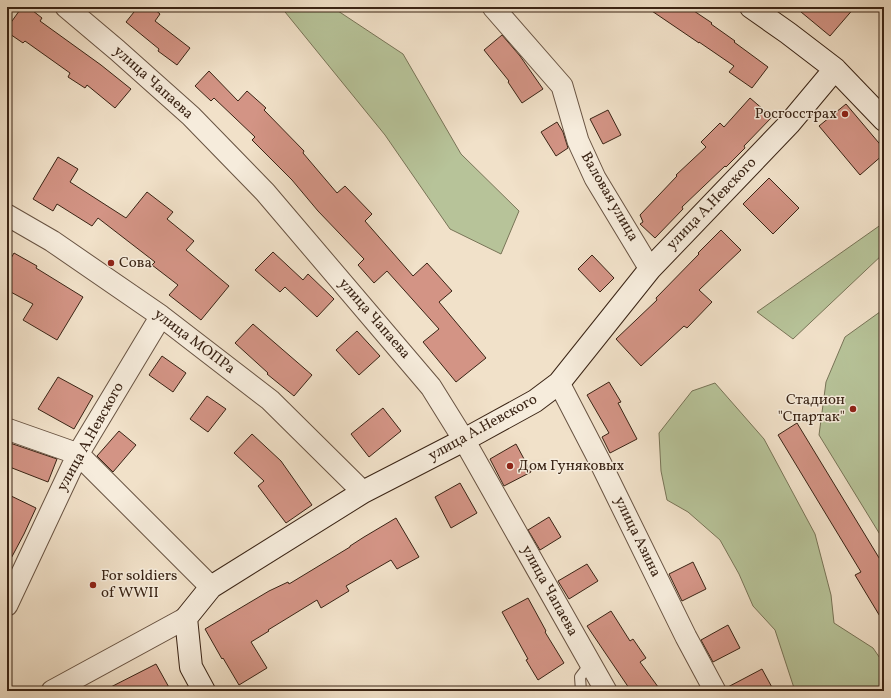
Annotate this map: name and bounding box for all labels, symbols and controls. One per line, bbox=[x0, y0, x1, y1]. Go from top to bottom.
street label: улица Чапаева bbox=[108, 41, 198, 125]
place label: Росгосстрах bbox=[755, 104, 837, 125]
marker: Росгосстрах bbox=[840, 109, 850, 119]
street label: Валовая улица bbox=[575, 148, 643, 246]
street label: улица А.Невского bbox=[662, 153, 762, 255]
place label: Сова bbox=[119, 253, 152, 274]
marker: Сова bbox=[106, 258, 116, 268]
street label: улица Чапаева bbox=[333, 274, 415, 364]
street label: улица МОПРа bbox=[149, 304, 239, 380]
street label: улица А.Невского bbox=[52, 379, 130, 495]
street label: улица А.Невского bbox=[425, 389, 541, 467]
place label: Стадион "Спартак" bbox=[778, 390, 845, 428]
marker: Стадион "Спартак" bbox=[848, 404, 858, 414]
place label: Дом Гуняковых bbox=[518, 456, 625, 477]
marker: Дом Гуняковых bbox=[505, 461, 515, 471]
street label: улица Азина bbox=[608, 493, 666, 581]
street label: улица Чапаева bbox=[515, 542, 583, 640]
place label: For soldiers of WWII bbox=[101, 566, 177, 604]
marker: For soldiers of WWII bbox=[88, 580, 98, 590]

